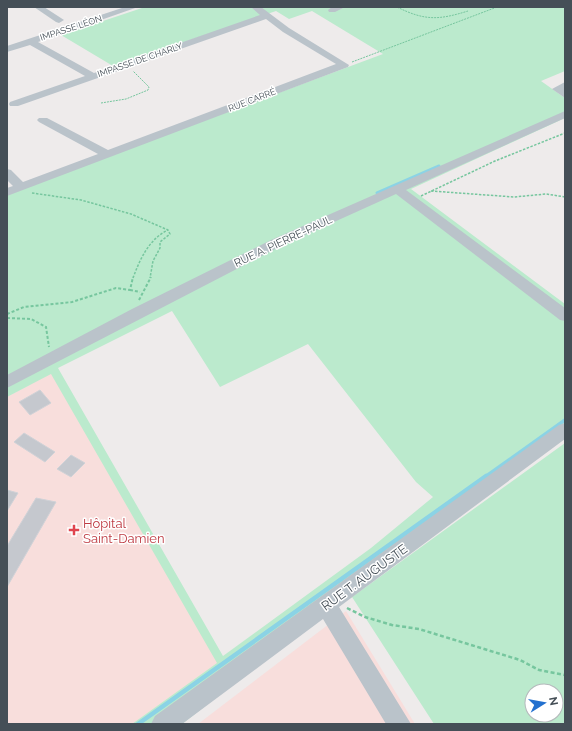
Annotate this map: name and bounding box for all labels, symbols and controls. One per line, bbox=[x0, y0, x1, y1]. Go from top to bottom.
street label: IMPASSE LÉON bbox=[39, 12, 103, 43]
street label: IMPASSE DE CHARLY bbox=[96, 41, 184, 79]
street label: RUE CARRÉ bbox=[227, 85, 278, 114]
street label: RUE A. PIERRE-PAUL bbox=[232, 213, 335, 270]
place label: Hôpital Saint-Damien bbox=[83, 516, 164, 546]
marker: Hôpital Saint-Damien bbox=[68, 524, 80, 536]
street label: RUE T. AUGUSTE bbox=[318, 541, 410, 614]
north arrow bbox=[524, 683, 564, 723]
text: N bbox=[546, 696, 561, 707]

